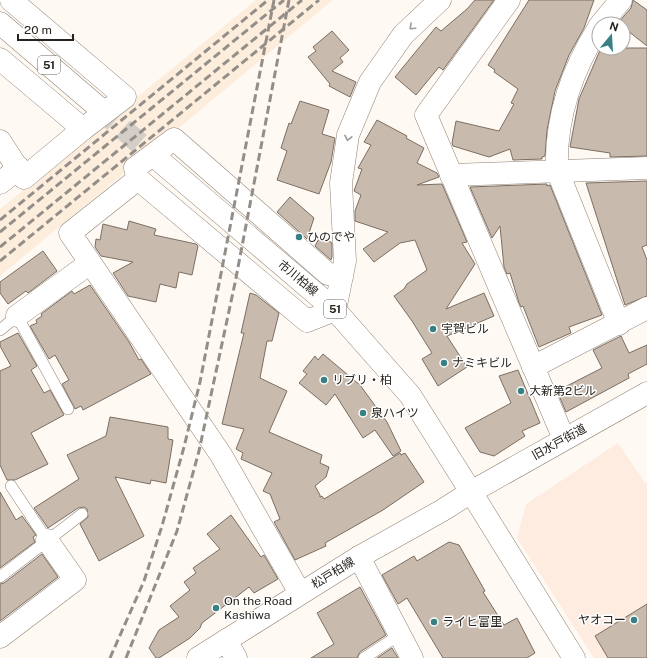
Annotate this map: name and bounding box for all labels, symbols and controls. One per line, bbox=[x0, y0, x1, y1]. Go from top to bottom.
scale bar bbox=[18, 16, 73, 42]
north arrow bbox=[591, 16, 631, 56]
text: N bbox=[608, 19, 620, 34]
one-way arrow bbox=[409, 22, 417, 30]
text: 20 m bbox=[24, 23, 52, 37]
road number: 51 bbox=[38, 56, 60, 74]
one-way arrow bbox=[344, 135, 352, 141]
place label: ひのでや bbox=[307, 230, 355, 244]
marker: ひのでや bbox=[294, 232, 304, 242]
street label: 市川柏線 bbox=[275, 257, 321, 299]
road number: 51 bbox=[324, 300, 346, 318]
place label: 宇賀ビル bbox=[441, 322, 489, 336]
marker: 宇賀ビル bbox=[428, 324, 438, 334]
place label: ナミキビル bbox=[452, 356, 512, 370]
marker: ナミキビル bbox=[439, 358, 449, 368]
place label: リブリ・柏 bbox=[332, 373, 392, 387]
marker: リブリ・柏 bbox=[319, 375, 329, 385]
place label: 大新第2ビル bbox=[529, 384, 596, 398]
marker: 大新第2ビル bbox=[516, 386, 526, 396]
place label: 泉ハイツ bbox=[371, 406, 419, 420]
marker: 泉ハイツ bbox=[358, 408, 368, 418]
street label: 旧水戸街道 bbox=[529, 421, 589, 463]
street label: 松戸柏線 bbox=[309, 554, 357, 592]
place label: On the Road Kashiwa bbox=[224, 594, 292, 622]
marker: On the Road Kashiwa bbox=[211, 603, 221, 613]
place label: ヤオコー bbox=[578, 613, 626, 627]
place label: ライヒ富里 bbox=[442, 615, 502, 629]
marker: ヤオコー bbox=[629, 615, 639, 625]
marker: ライヒ富里 bbox=[429, 617, 439, 627]

